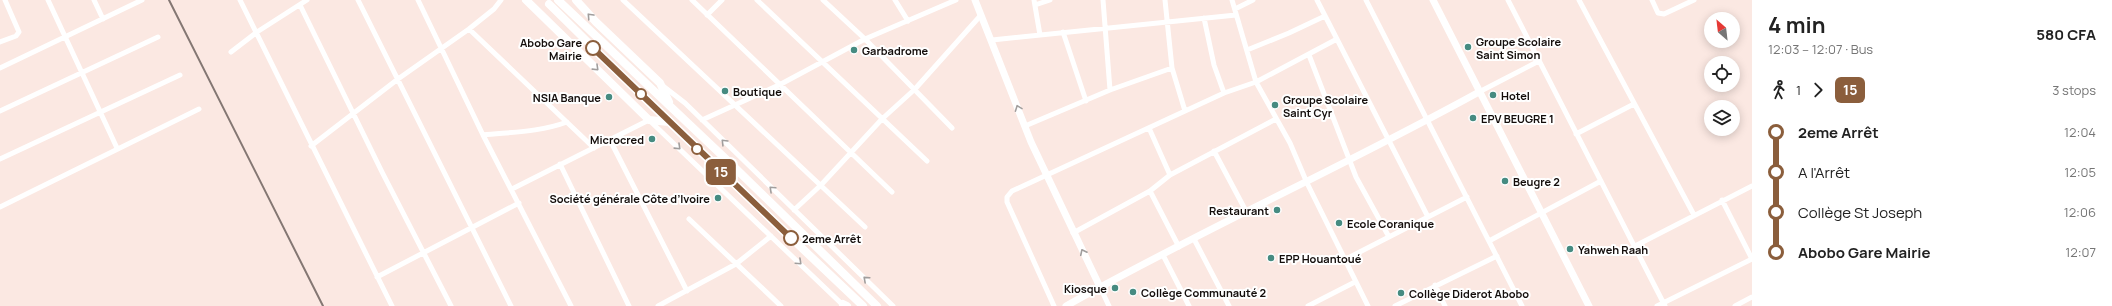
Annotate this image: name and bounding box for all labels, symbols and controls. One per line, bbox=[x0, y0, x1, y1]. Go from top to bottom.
text: 4 min bbox=[1768, 10, 1826, 40]
north arrow bbox=[1704, 12, 1740, 48]
map controls bbox=[1704, 12, 1740, 136]
one-way arrow bbox=[587, 13, 594, 20]
text: 580 CFA bbox=[2036, 24, 2096, 45]
place label: Groupe Scolaire Saint Simon bbox=[1476, 34, 1562, 62]
place label: Abobo Gare Mairie bbox=[520, 35, 582, 63]
marker: Abobo Gare Mairie bbox=[585, 40, 601, 56]
text: 12:03 – 12:07 · Bus bbox=[1768, 40, 1873, 58]
marker: Groupe Scolaire Saint Simon bbox=[1463, 42, 1473, 52]
place label: Garbadrome bbox=[862, 43, 929, 58]
marker: Garbadrome bbox=[849, 45, 859, 55]
button: locate bbox=[1704, 56, 1740, 92]
one-way arrow bbox=[591, 63, 599, 71]
icon: walk bbox=[1768, 79, 1790, 101]
icon: forward bbox=[1807, 79, 1829, 101]
text: 15 bbox=[1843, 80, 1857, 99]
text: 1 bbox=[1796, 81, 1801, 99]
text: 3 stops bbox=[2052, 81, 2096, 99]
place label: Boutique bbox=[733, 84, 782, 99]
marker: Boutique bbox=[720, 86, 730, 96]
unlabelled marker bbox=[635, 88, 647, 100]
place label: Hotel bbox=[1501, 88, 1530, 103]
place label: NSIA Banque bbox=[533, 90, 601, 105]
marker: Hotel bbox=[1488, 90, 1498, 100]
marker: NSIA Banque bbox=[604, 92, 614, 102]
place label: Groupe Scolaire Saint Cyr bbox=[1283, 92, 1369, 120]
marker: Groupe Scolaire Saint Cyr bbox=[1270, 100, 1280, 110]
button: layers bbox=[1704, 100, 1740, 136]
one-way arrow bbox=[1015, 104, 1023, 111]
place label: EPV BEUGRE 1 bbox=[1481, 111, 1554, 126]
marker: EPV BEUGRE 1 bbox=[1468, 113, 1478, 123]
text: 2eme Arrêt bbox=[1798, 122, 1879, 143]
text: 12:04 bbox=[2064, 123, 2096, 141]
place label: Microcred bbox=[590, 132, 644, 147]
marker: Microcred bbox=[647, 134, 657, 144]
one-way arrow bbox=[721, 139, 729, 147]
one-way arrow bbox=[673, 142, 681, 150]
unlabelled marker bbox=[691, 143, 703, 155]
line badge: 15 bbox=[703, 159, 739, 185]
text: 15 bbox=[714, 162, 728, 181]
text: A l'Arrêt bbox=[1798, 162, 1850, 183]
text: 12:05 bbox=[2064, 163, 2096, 181]
place label: Beugre 2 bbox=[1513, 174, 1560, 189]
marker: Beugre 2 bbox=[1500, 176, 1510, 186]
one-way arrow bbox=[769, 186, 777, 193]
place label: Société générale Côte d’Ivoire bbox=[549, 191, 710, 206]
marker: Société générale Côte d’Ivoire bbox=[713, 193, 723, 203]
text: Collège St Joseph bbox=[1798, 202, 1922, 223]
place label: Restaurant bbox=[1209, 203, 1269, 218]
text: 12:06 bbox=[2064, 203, 2096, 221]
marker: Restaurant bbox=[1272, 205, 1282, 215]
place label: Ecole Coranique bbox=[1347, 216, 1434, 231]
marker: Ecole Coranique bbox=[1334, 218, 1344, 228]
marker: 2eme Arrêt bbox=[783, 230, 799, 246]
place label: 2eme Arrêt bbox=[802, 231, 861, 246]
place label: Yahweh Raah bbox=[1578, 242, 1648, 257]
text: Abobo Gare Mairie bbox=[1798, 242, 1930, 263]
text: 12:07 bbox=[2065, 243, 2096, 261]
marker: Yahweh Raah bbox=[1565, 244, 1575, 254]
one-way arrow bbox=[1080, 249, 1087, 256]
place label: EPP Houantoué bbox=[1279, 251, 1362, 266]
marker: EPP Houantoué bbox=[1266, 253, 1276, 263]
one-way arrow bbox=[794, 257, 802, 265]
one-way arrow bbox=[863, 277, 870, 284]
place label: Kiosque bbox=[1064, 281, 1107, 296]
marker: Kiosque bbox=[1110, 283, 1120, 293]
place label: Collège Communauté 2 bbox=[1141, 285, 1266, 300]
place label: Collège Diderot Abobo bbox=[1409, 286, 1529, 301]
marker: Collège Communauté 2 bbox=[1128, 287, 1138, 297]
marker: Collège Diderot Abobo bbox=[1396, 288, 1406, 298]

